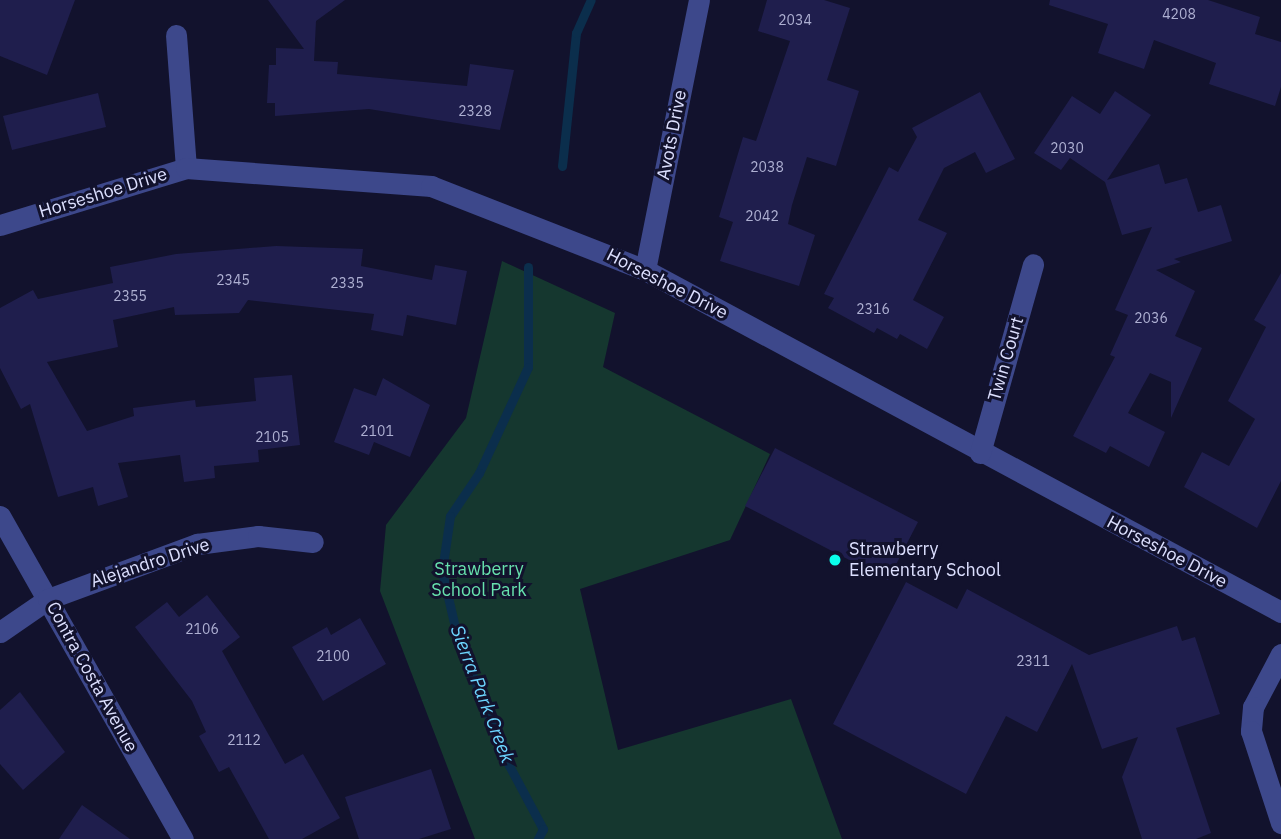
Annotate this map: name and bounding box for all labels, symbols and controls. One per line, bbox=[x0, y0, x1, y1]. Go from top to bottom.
house number: 4208 bbox=[1162, 6, 1196, 22]
house number: 2034 bbox=[778, 12, 812, 28]
street label: Avots Drive bbox=[653, 88, 691, 182]
house number: 2328 bbox=[458, 103, 492, 119]
house number: 2030 bbox=[1050, 140, 1084, 156]
house number: 2038 bbox=[750, 159, 784, 175]
street label: Horseshoe Drive bbox=[36, 163, 170, 223]
house number: 2042 bbox=[745, 208, 779, 224]
street label: Horseshoe Drive bbox=[603, 244, 731, 324]
house number: 2345 bbox=[216, 272, 250, 288]
house number: 2335 bbox=[330, 275, 364, 291]
house number: 2355 bbox=[113, 288, 147, 304]
house number: 2316 bbox=[856, 301, 890, 317]
house number: 2036 bbox=[1134, 310, 1168, 326]
street label: Twin Court bbox=[984, 314, 1028, 404]
house number: 2101 bbox=[360, 423, 394, 439]
house number: 2105 bbox=[255, 429, 289, 445]
street label: Horseshoe Drive bbox=[1103, 511, 1231, 593]
street label: Alejandro Drive bbox=[88, 534, 212, 592]
place label: Strawberry Elementary School bbox=[849, 539, 1001, 582]
marker: Strawberry Elementary School bbox=[827, 552, 843, 568]
park label: Strawberry School Park bbox=[431, 559, 527, 602]
street label: Contra Costa Avenue bbox=[42, 598, 142, 756]
house number: 2106 bbox=[185, 621, 219, 637]
water label: Sierra Park Creek bbox=[445, 622, 519, 766]
house number: 2100 bbox=[316, 648, 350, 664]
house number: 2311 bbox=[1016, 653, 1050, 669]
house number: 2112 bbox=[227, 732, 261, 748]

